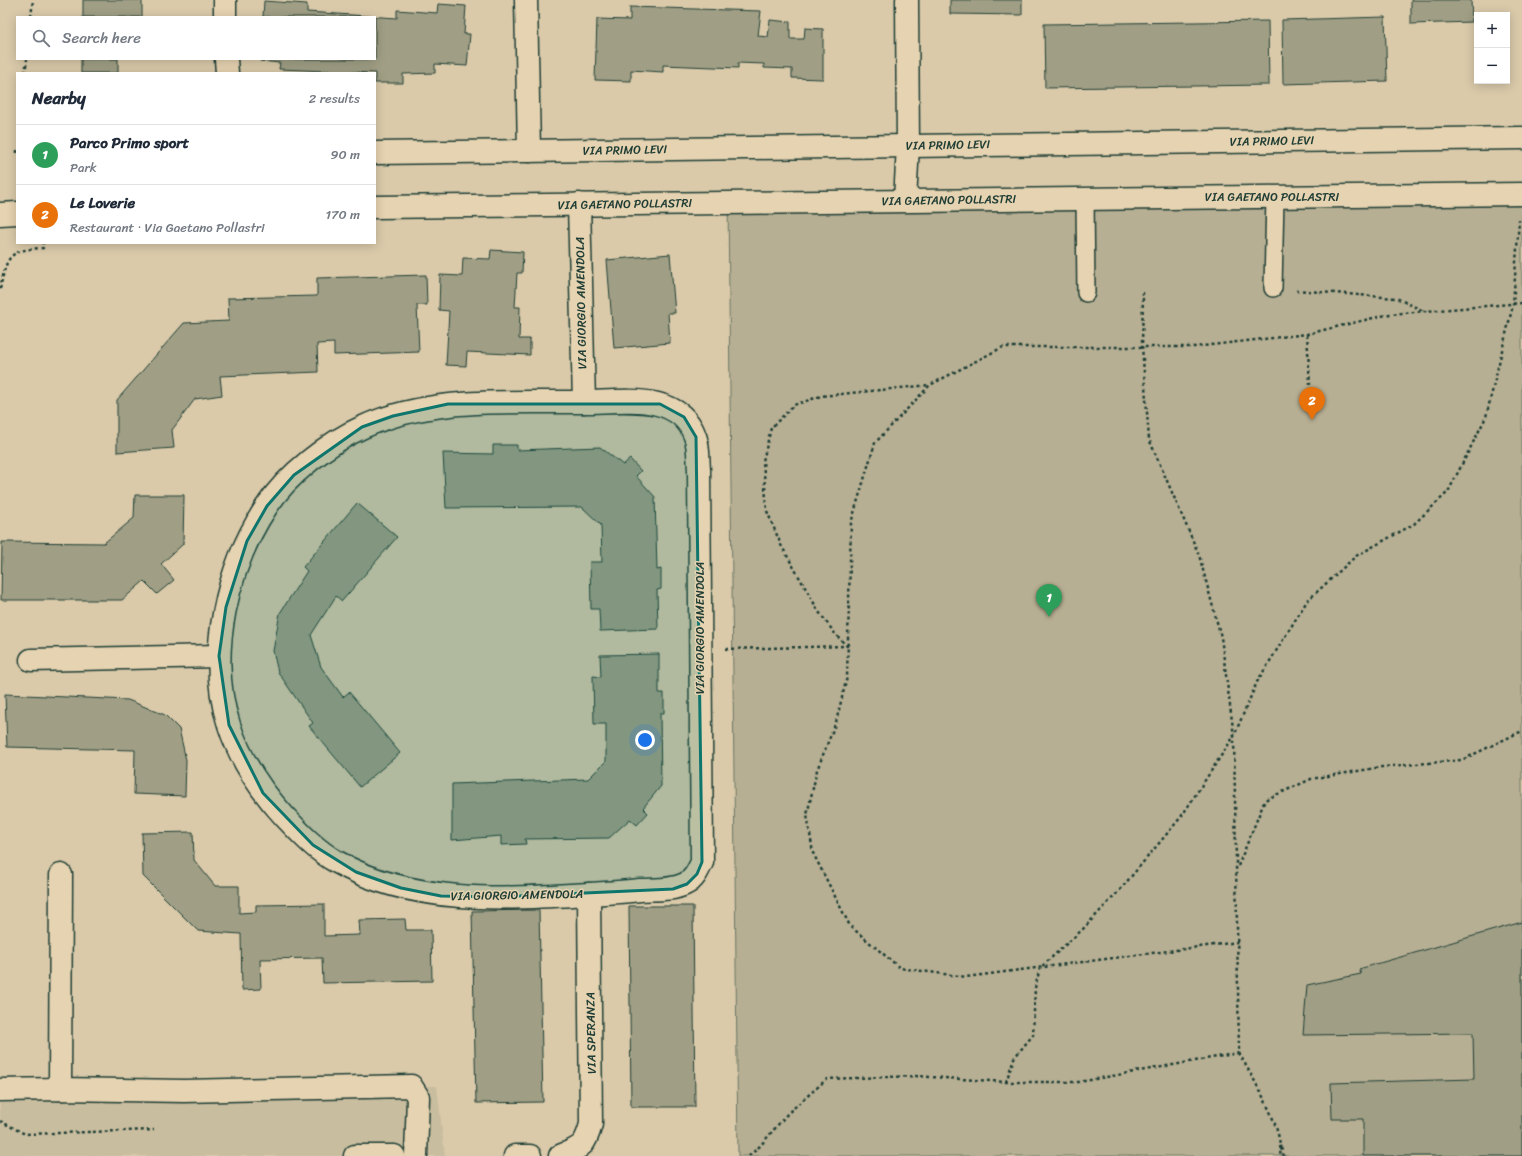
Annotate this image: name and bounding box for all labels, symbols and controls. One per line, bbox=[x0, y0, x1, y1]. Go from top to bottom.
map controls bbox=[1474, 12, 1510, 84]
button: + bbox=[1474, 12, 1510, 48]
search box bbox=[16, 16, 376, 60]
text: Search here bbox=[62, 25, 141, 51]
icon: search bbox=[30, 27, 52, 49]
button: − bbox=[1474, 48, 1510, 84]
text: Nearby bbox=[32, 83, 86, 113]
text: 2 results bbox=[309, 87, 360, 110]
street label: VIA PRIMO LEVI bbox=[1230, 129, 1315, 153]
text: Parco Primo sport bbox=[70, 130, 189, 156]
street label: VIA PRIMO LEVI bbox=[906, 133, 991, 157]
street label: VIA PRIMO LEVI bbox=[583, 138, 668, 162]
text: 1 bbox=[42, 143, 48, 166]
text: 90 m bbox=[330, 143, 360, 166]
text: Park bbox=[70, 156, 97, 179]
street label: VIA GAETANO POLLASTRI bbox=[1205, 186, 1340, 208]
street label: VIA GAETANO POLLASTRI bbox=[882, 188, 1017, 212]
text: Le Loverie bbox=[70, 190, 135, 216]
street label: VIA GAETANO POLLASTRI bbox=[558, 192, 693, 216]
text: 2 bbox=[41, 203, 49, 226]
text: 170 m bbox=[325, 203, 360, 226]
text: Restaurant · Via Gaetano Pollastri bbox=[70, 216, 265, 239]
street label: VIA GIORGIO AMENDOLA bbox=[569, 236, 593, 369]
pin: 2 bbox=[1299, 387, 1325, 420]
street label: VIA GIORGIO AMENDOLA bbox=[689, 562, 711, 694]
pin: 1 bbox=[1036, 584, 1062, 617]
your location bbox=[635, 730, 655, 750]
street label: VIA GIORGIO AMENDOLA bbox=[451, 883, 584, 907]
street label: VIA SPERANZA bbox=[579, 992, 603, 1074]

